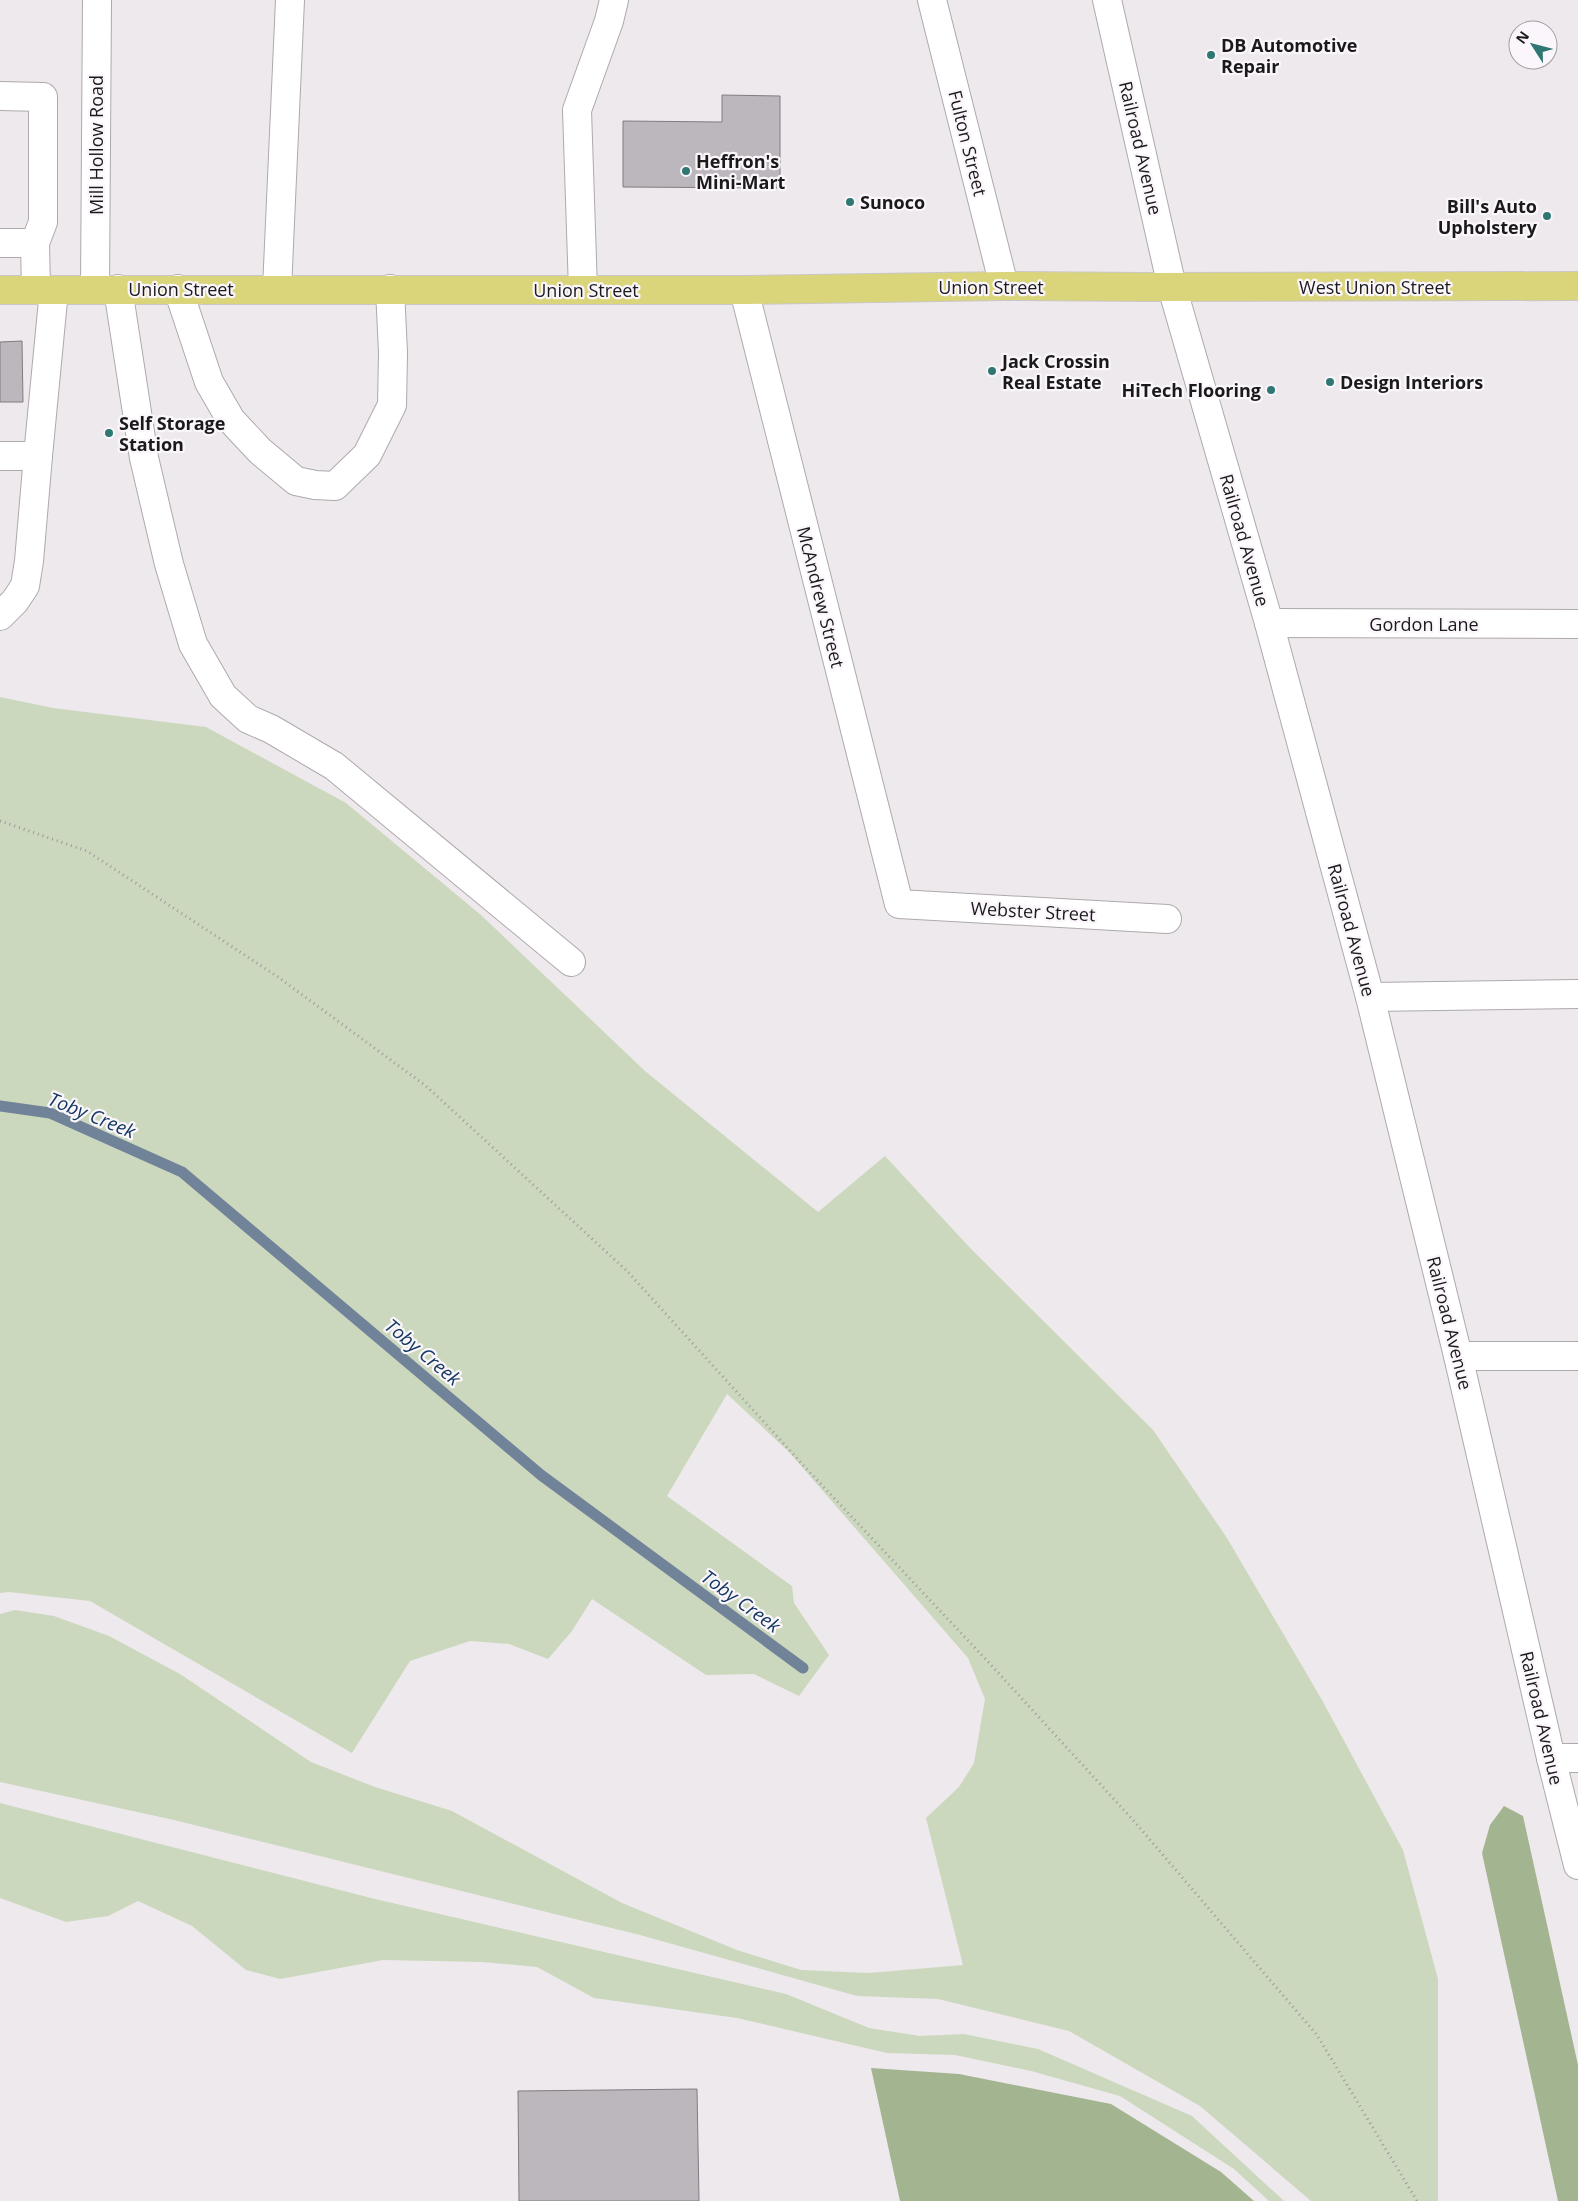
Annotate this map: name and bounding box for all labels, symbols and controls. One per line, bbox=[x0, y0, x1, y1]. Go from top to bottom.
north arrow bbox=[1508, 20, 1558, 70]
text: N bbox=[1511, 27, 1533, 47]
place label: DB Automotive Repair bbox=[1221, 33, 1357, 78]
marker: DB Automotive Repair bbox=[1205, 49, 1217, 61]
street label: Mill Hollow Road bbox=[84, 75, 108, 215]
street label: Railroad Avenue bbox=[1114, 79, 1168, 217]
street label: Fulton Street bbox=[943, 88, 993, 198]
place label: Heffron's Mini-Mart bbox=[696, 149, 786, 194]
marker: Heffron's Mini-Mart bbox=[680, 165, 692, 177]
place label: Sunoco bbox=[860, 190, 925, 214]
place label: Bill's Auto Upholstery bbox=[1438, 194, 1538, 239]
marker: Sunoco bbox=[844, 196, 856, 208]
marker: Bill's Auto Upholstery bbox=[1541, 210, 1553, 222]
street label: Union Street bbox=[938, 275, 1044, 299]
street label: West Union Street bbox=[1299, 275, 1451, 299]
street label: Union Street bbox=[128, 277, 234, 301]
street label: Union Street bbox=[533, 278, 639, 302]
place label: Jack Crossin Real Estate bbox=[1000, 349, 1110, 394]
marker: Jack Crossin Real Estate bbox=[986, 365, 998, 377]
place label: Design Interiors bbox=[1340, 370, 1483, 394]
marker: Design Interiors bbox=[1324, 376, 1336, 388]
place label: HiTech Flooring bbox=[1122, 378, 1261, 402]
marker: HiTech Flooring bbox=[1265, 384, 1277, 396]
place label: Self Storage Station bbox=[119, 411, 225, 456]
marker: Self Storage Station bbox=[103, 427, 115, 439]
street label: Railroad Avenue bbox=[1215, 471, 1275, 609]
street label: McAndrew Street bbox=[792, 524, 850, 670]
street label: Gordon Lane bbox=[1369, 612, 1479, 636]
street label: Railroad Avenue bbox=[1323, 861, 1381, 999]
street label: Webster Street bbox=[970, 896, 1096, 926]
water label: Toby Creek bbox=[45, 1086, 140, 1144]
street label: Railroad Avenue bbox=[1422, 1254, 1478, 1392]
water label: Toby Creek bbox=[380, 1313, 467, 1392]
water label: Toby Creek bbox=[696, 1564, 786, 1639]
street label: Railroad Avenue bbox=[1515, 1649, 1569, 1787]

